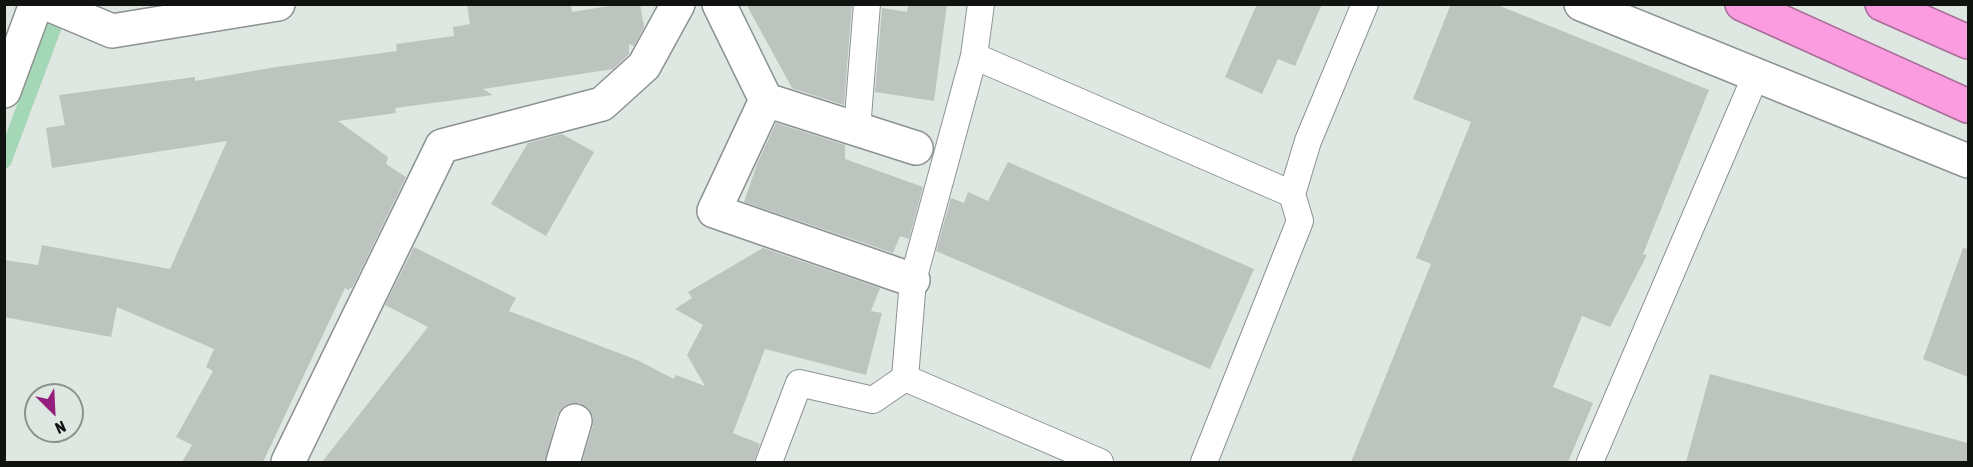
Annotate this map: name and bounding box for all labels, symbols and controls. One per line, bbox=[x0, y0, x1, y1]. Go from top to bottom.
north arrow bbox=[24, 383, 84, 443]
text: N bbox=[53, 417, 68, 438]

